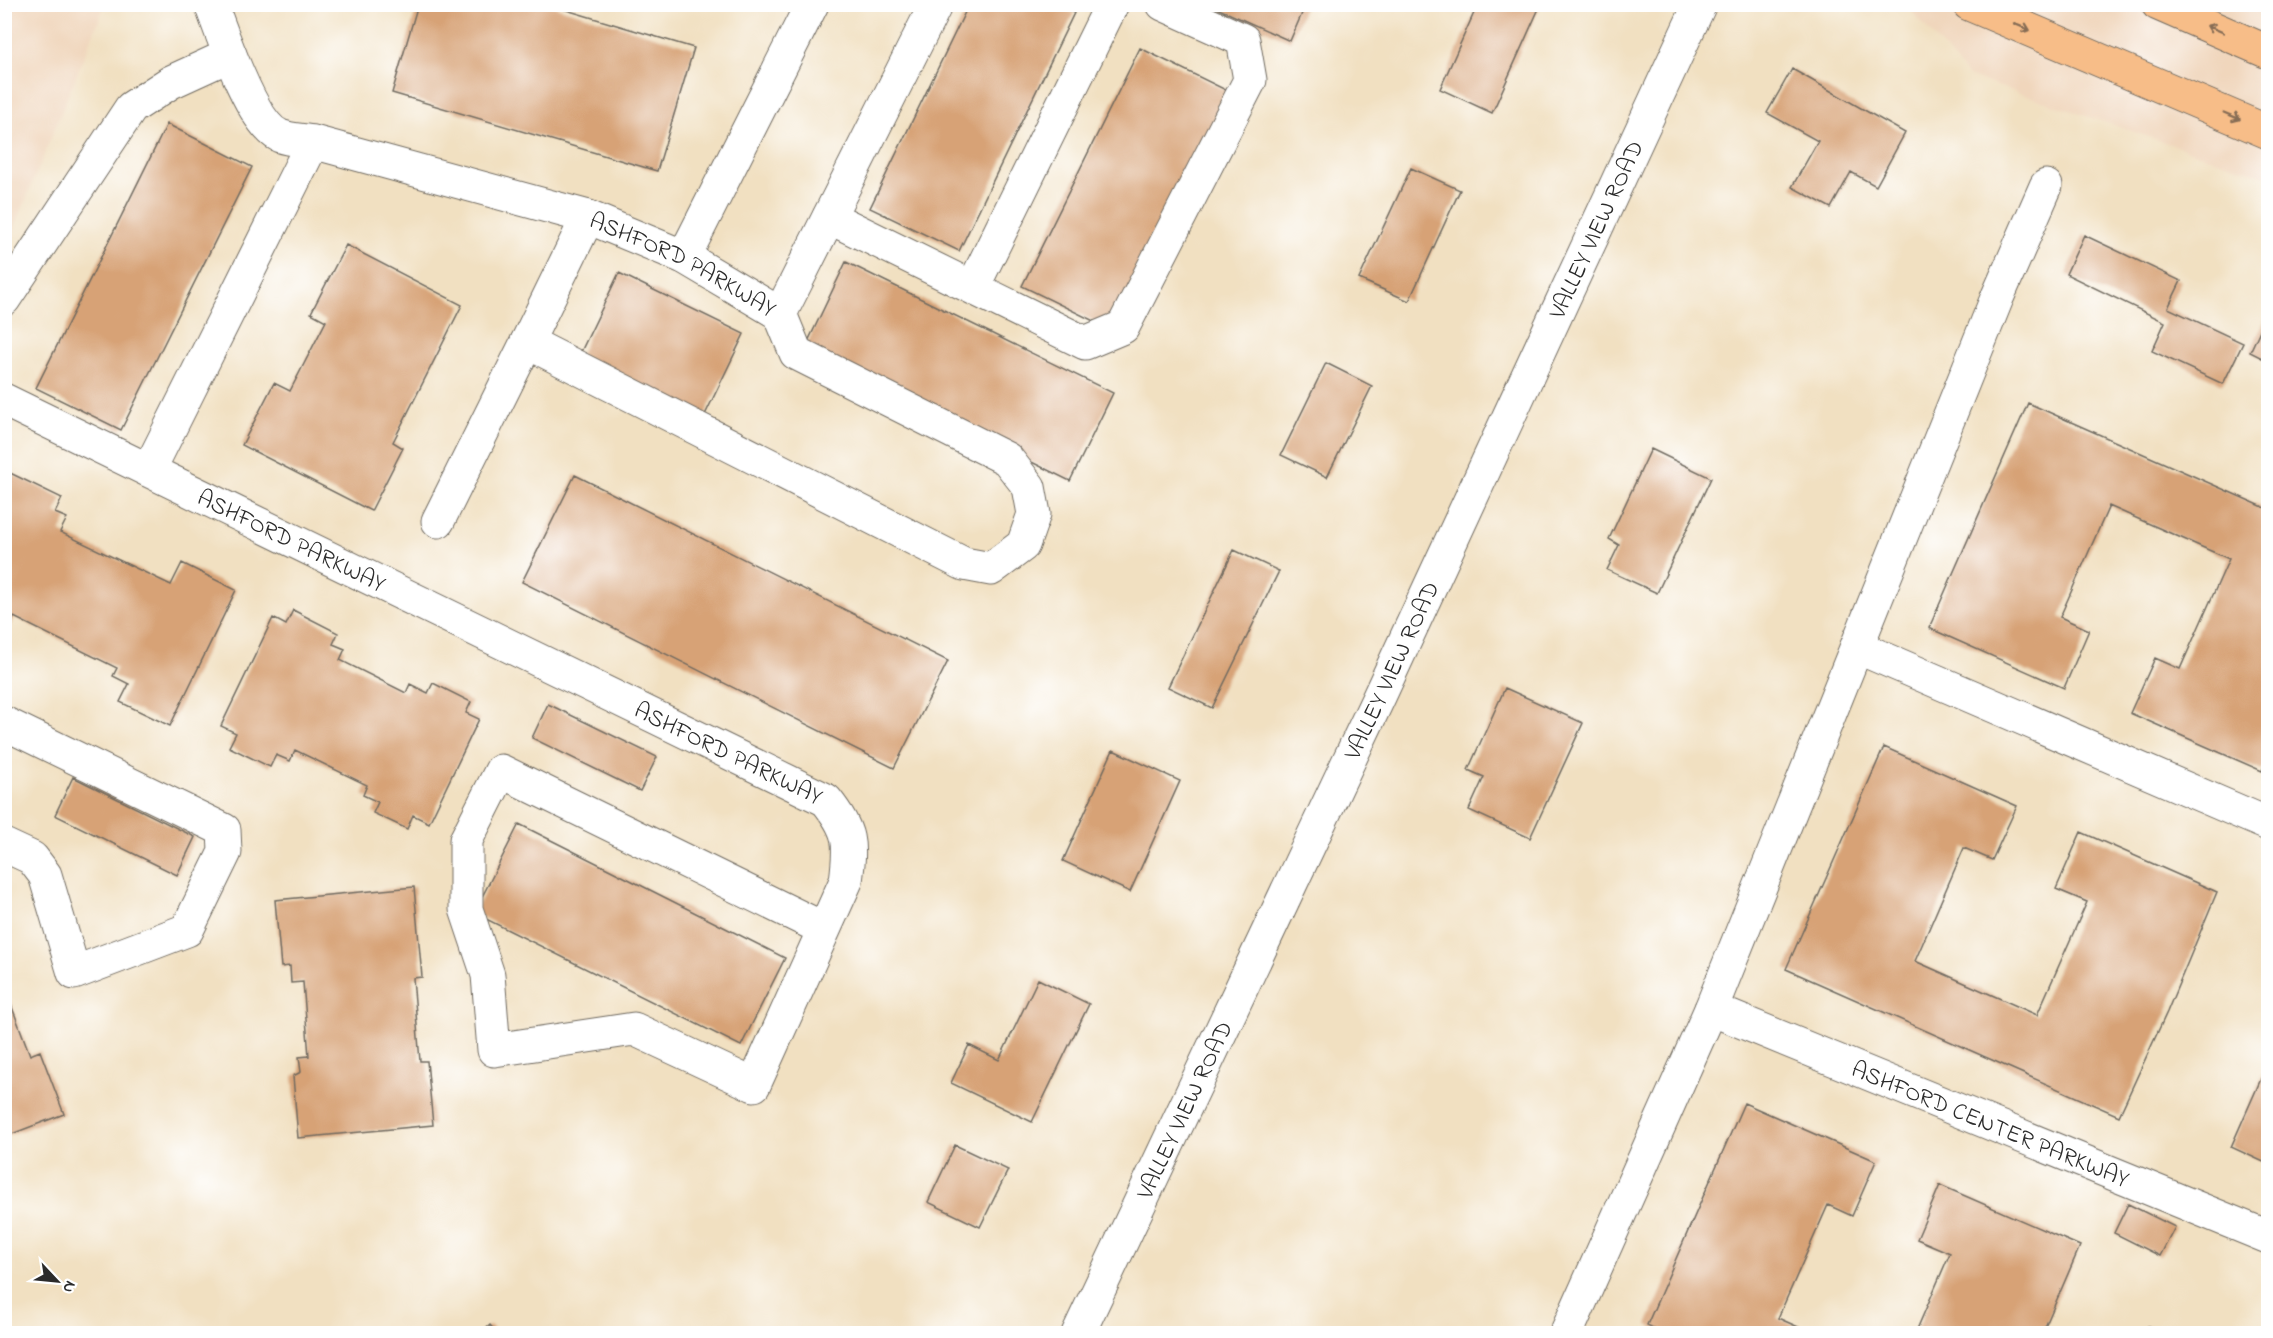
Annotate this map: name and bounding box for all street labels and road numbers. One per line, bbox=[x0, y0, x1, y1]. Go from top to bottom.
street label: VALLEY VIEW ROAD bbox=[1541, 135, 1654, 326]
street label: ASHFORD PARKWAY bbox=[583, 204, 782, 328]
street label: ASHFORD PARKWAY bbox=[191, 482, 391, 603]
street label: VALLEY VIEW ROAD bbox=[1336, 576, 1450, 767]
street label: ASHFORD PARKWAY bbox=[628, 694, 828, 816]
street label: VALLEY VIEW ROAD bbox=[1129, 1016, 1243, 1207]
street label: ASHFORD CENTER PARKWAY bbox=[1845, 1053, 2134, 1198]

